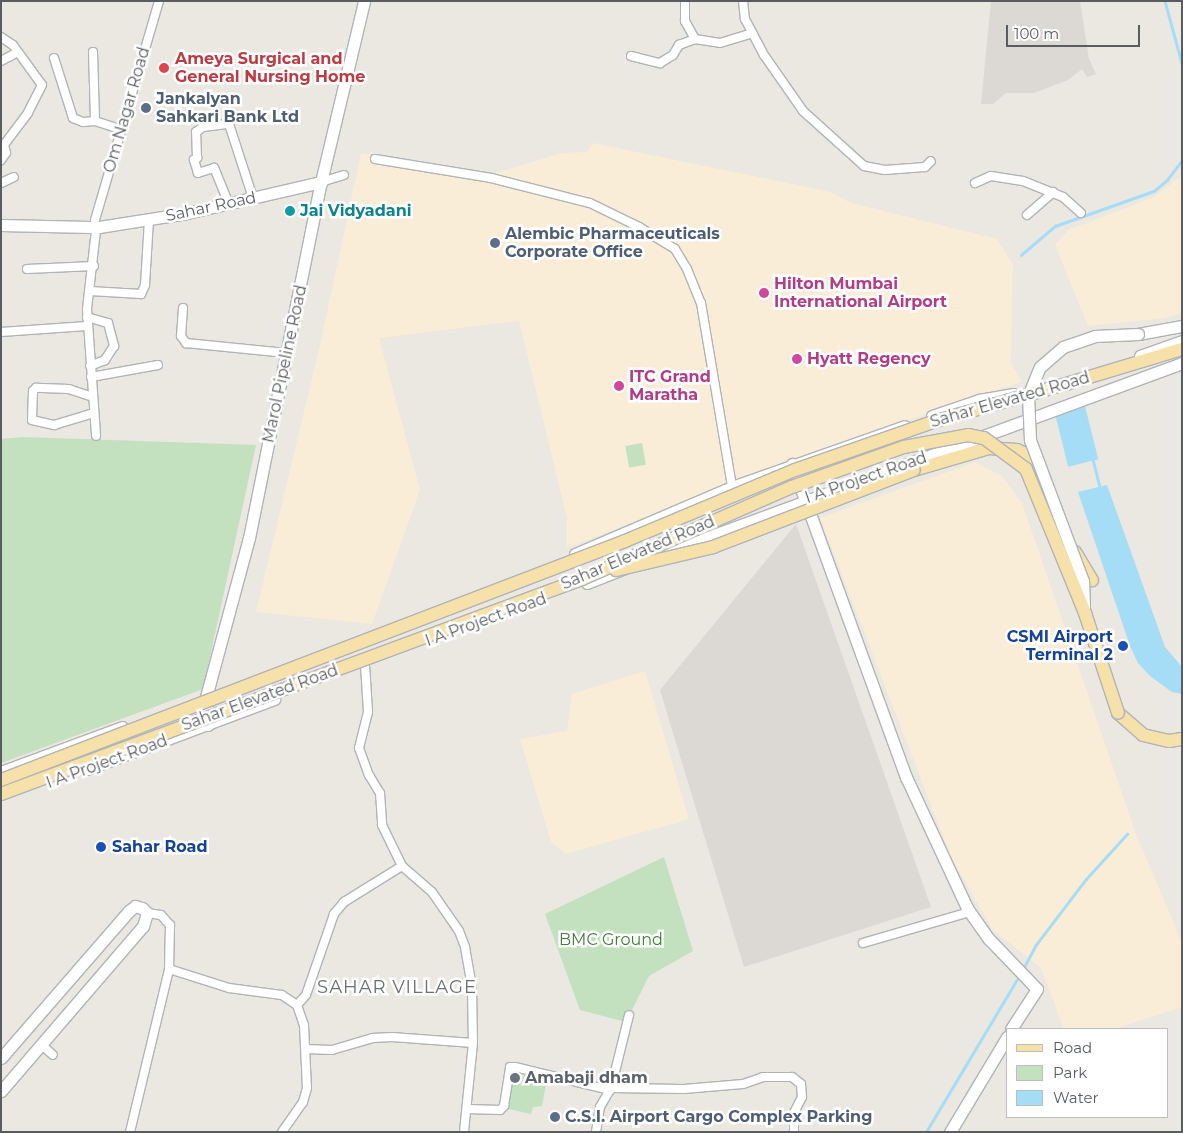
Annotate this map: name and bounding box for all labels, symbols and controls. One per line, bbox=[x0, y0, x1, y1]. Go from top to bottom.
scale bar bbox=[1008, 15, 1142, 47]
text: 100 m bbox=[1014, 24, 1059, 43]
street label: Om Nagar Road bbox=[100, 45, 154, 175]
place label: Ameya Surgical and General Nursing Home bbox=[175, 49, 365, 87]
marker: Ameya Surgical and General Nursing Home bbox=[157, 61, 171, 75]
place label: Jankalyan Sahkari Bank Ltd bbox=[156, 89, 299, 127]
marker: Jankalyan Sahkari Bank Ltd bbox=[140, 102, 152, 114]
street label: Sahar Road bbox=[164, 188, 258, 226]
place label: Jai Vidyadani bbox=[300, 201, 412, 221]
marker: Jai Vidyadani bbox=[284, 205, 296, 217]
place label: Alembic Pharmaceuticals Corporate Office bbox=[505, 224, 720, 262]
marker: Alembic Pharmaceuticals Corporate Office bbox=[489, 237, 501, 249]
place label: Hilton Mumbai International Airport bbox=[774, 274, 947, 312]
street label: Marol Pipeline Road bbox=[259, 283, 311, 445]
marker: Hilton Mumbai International Airport bbox=[758, 287, 770, 299]
place label: Hyatt Regency bbox=[807, 349, 931, 369]
marker: Hyatt Regency bbox=[791, 353, 803, 365]
place label: ITC Grand Maratha bbox=[629, 367, 711, 405]
street label: Sahar Elevated Road bbox=[928, 368, 1092, 432]
marker: ITC Grand Maratha bbox=[613, 380, 625, 392]
street label: I A Project Road bbox=[803, 448, 929, 508]
street label: Sahar Elevated Road bbox=[558, 512, 718, 594]
street label: I A Project Road bbox=[423, 589, 549, 651]
place label: CSMI Airport Terminal 2 bbox=[1007, 627, 1113, 665]
marker: CSMI Airport Terminal 2 bbox=[1117, 640, 1129, 652]
street label: Sahar Elevated Road bbox=[179, 661, 341, 735]
street label: I A Project Road bbox=[44, 731, 170, 793]
place label: Sahar Road bbox=[112, 837, 208, 857]
marker: Sahar Road bbox=[94, 840, 108, 854]
park label: BMC Ground bbox=[559, 930, 663, 950]
district label: SAHAR VILLAGE bbox=[315, 976, 479, 998]
legend bbox=[1006, 1028, 1168, 1118]
text: Road bbox=[1053, 1038, 1092, 1057]
text: Park bbox=[1053, 1063, 1087, 1082]
place label: Amabaji dham bbox=[525, 1068, 648, 1088]
marker: Amabaji dham bbox=[509, 1072, 521, 1084]
text: Water bbox=[1053, 1088, 1099, 1107]
place label: C.S.I. Airport Cargo Complex Parking bbox=[565, 1107, 872, 1127]
marker: C.S.I. Airport Cargo Complex Parking bbox=[549, 1111, 561, 1123]

